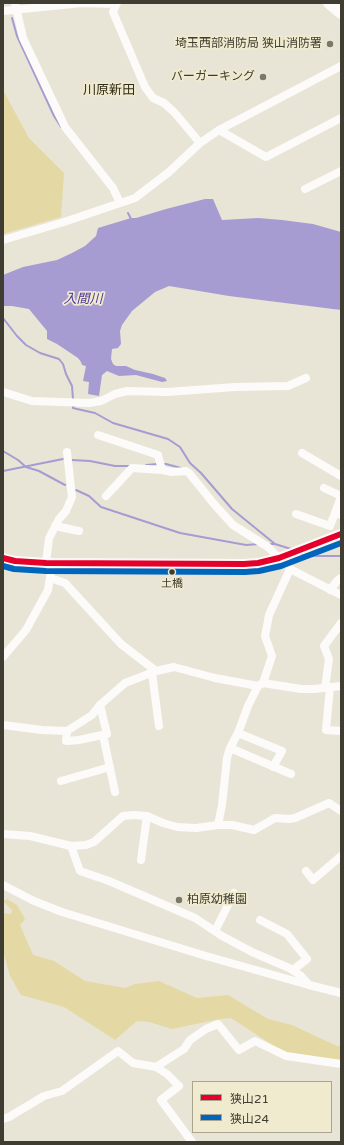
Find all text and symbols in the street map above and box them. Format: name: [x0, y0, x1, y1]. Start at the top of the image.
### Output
place label: 埼玉西部消防局 狭山消防署: [175, 37, 322, 51]
marker: 埼玉西部消防局 狭山消防署: [325, 39, 335, 49]
place label: バーガーキング: [171, 70, 255, 84]
marker: バーガーキング: [258, 72, 268, 82]
district label: 川原新田: [83, 83, 135, 99]
water label: 入間川: [64, 292, 102, 308]
marker: 土橋: [167, 567, 177, 577]
place label: 土橋: [161, 577, 183, 591]
place label: 柏原幼稚園: [187, 893, 247, 907]
marker: 柏原幼稚園: [174, 895, 184, 905]
legend: [192, 1081, 332, 1133]
text: 狭山21: [230, 1092, 269, 1106]
text: 狭山24: [230, 1112, 269, 1126]

